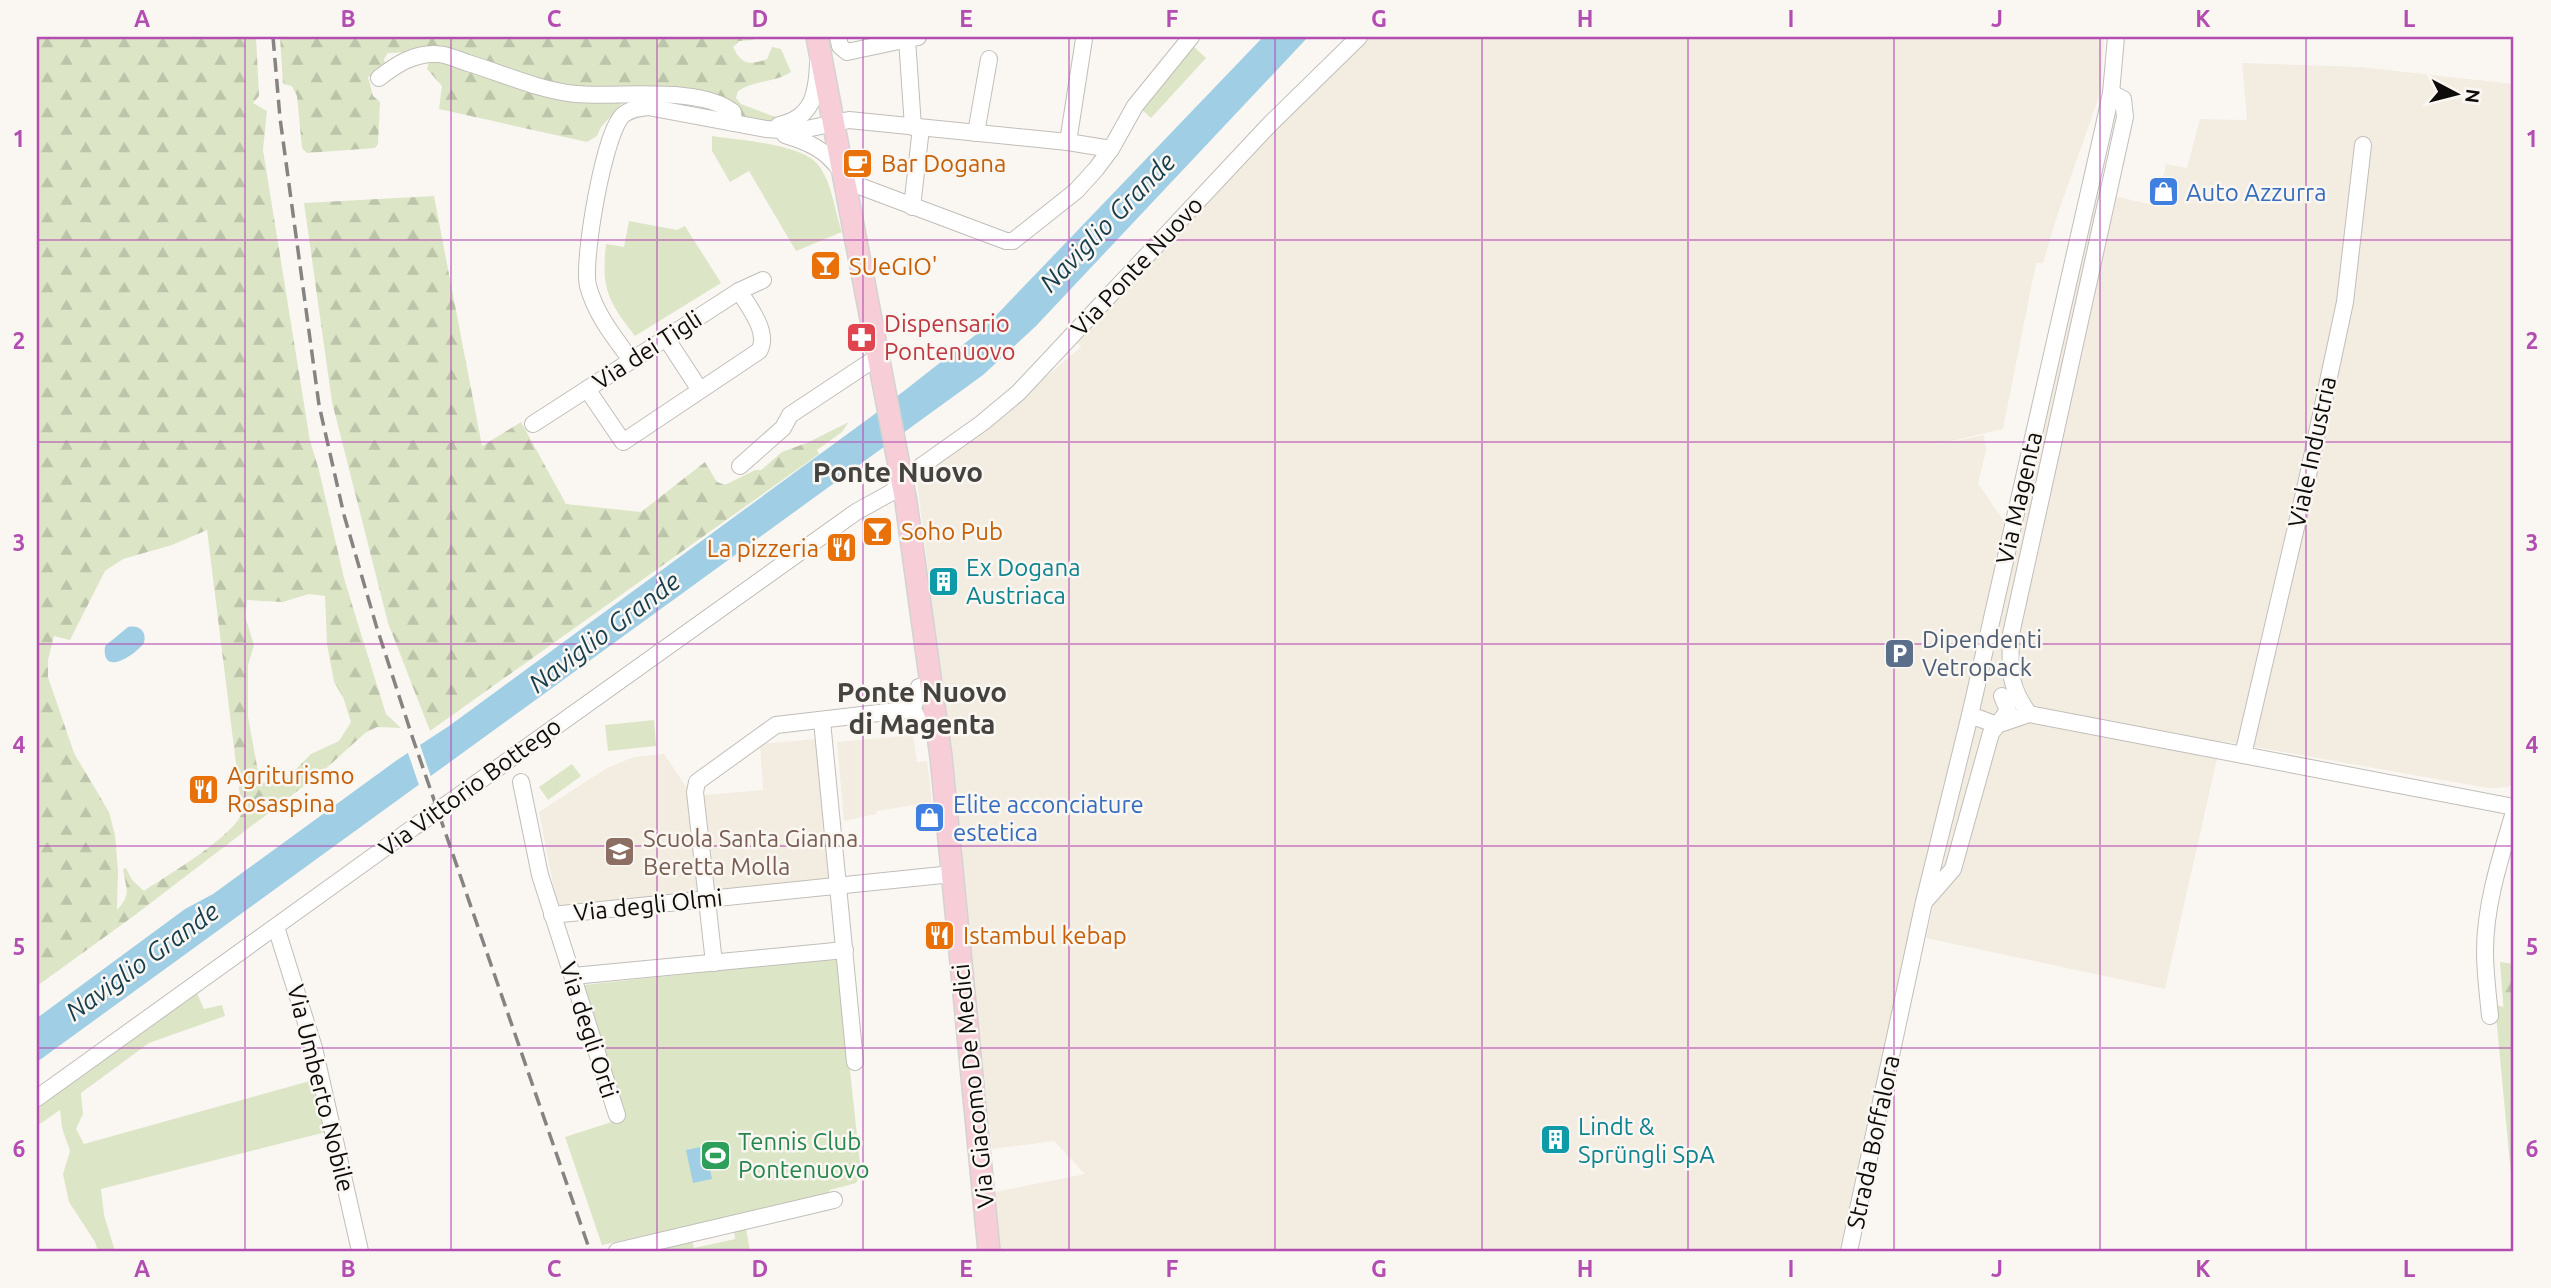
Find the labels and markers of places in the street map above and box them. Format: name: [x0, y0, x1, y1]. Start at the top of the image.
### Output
cafe icon: Bar Dogana: [841, 146, 875, 180]
place label: Bar Dogana: [881, 150, 1006, 177]
shop icon: Auto Azzurra: [2146, 175, 2180, 209]
place label: Auto Azzurra: [2186, 179, 2326, 206]
bar icon: SUeGIO': [809, 249, 843, 283]
place label: SUeGIO': [849, 253, 937, 280]
place label: Dispensario Pontenuovo: [884, 310, 1016, 365]
pharmacy icon: Dispensario Pontenuovo: [844, 320, 878, 354]
bar icon: Soho Pub: [861, 514, 895, 548]
place label: Soho Pub: [901, 518, 1003, 545]
restaurant icon: La pizzeria: [825, 531, 859, 565]
place label: La pizzeria: [707, 535, 819, 562]
place label: Ex Dogana Austriaca: [966, 554, 1080, 609]
building icon: Ex Dogana Austriaca: [926, 564, 960, 598]
place label: Dipendenti Vetropack: [1922, 626, 2042, 681]
parking icon: Dipendenti Vetropack: [1882, 636, 1916, 670]
place label: Agriturismo Rosaspina: [227, 762, 355, 817]
restaurant icon: Agriturismo Rosaspina: [187, 772, 221, 806]
place label: Elite acconciature estetica: [953, 791, 1144, 846]
shop icon: Elite acconciature estetica: [913, 801, 947, 835]
place label: Scuola Santa Gianna Beretta Molla: [643, 825, 858, 880]
school or university icon: Scuola Santa Gianna Beretta Molla: [603, 835, 637, 869]
restaurant icon: Istambul kebap: [923, 918, 957, 952]
place label: Istambul kebap: [963, 922, 1127, 949]
place label: Lindt & Sprüngli SpA: [1578, 1113, 1715, 1168]
building icon: Lindt & Sprüngli SpA: [1538, 1123, 1572, 1157]
place label: Tennis Club Pontenuovo: [738, 1128, 870, 1183]
sports icon: Tennis Club Pontenuovo: [698, 1138, 732, 1172]

